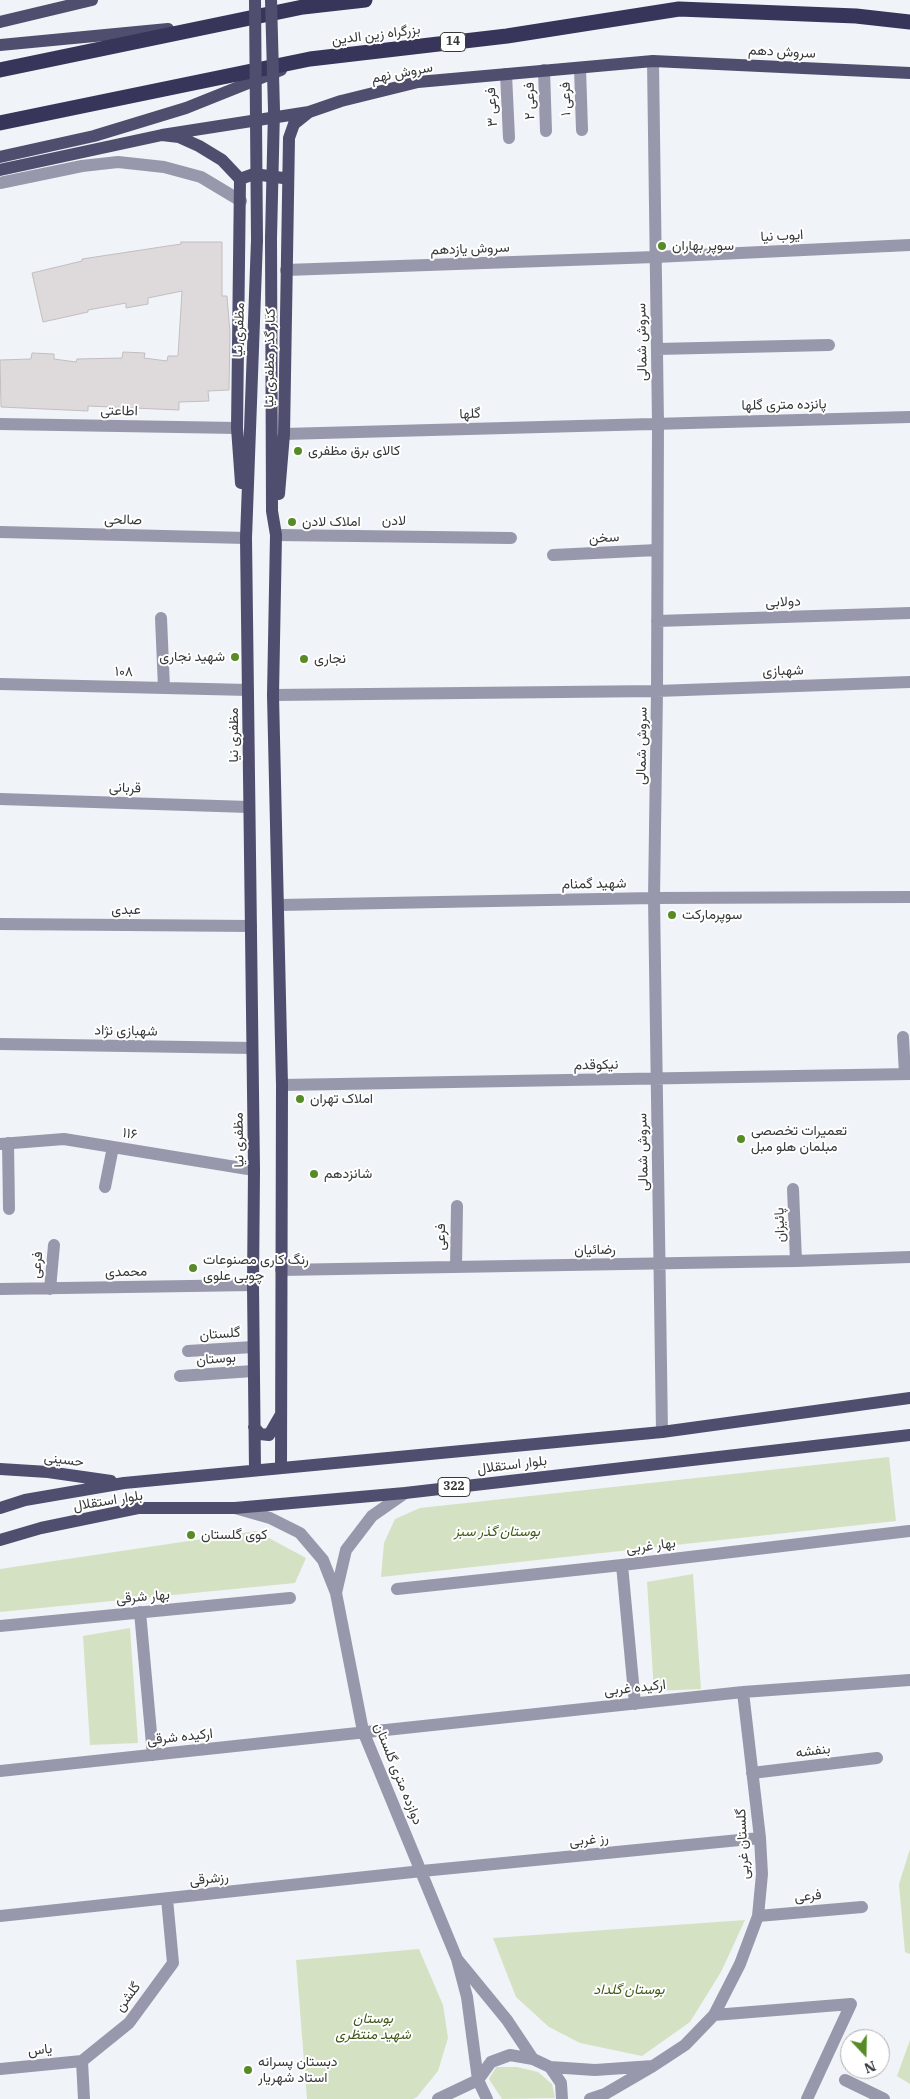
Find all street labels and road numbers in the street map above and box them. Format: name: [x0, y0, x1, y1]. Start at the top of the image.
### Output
street label: بزرگراه زین الدین: [331, 21, 421, 49]
road number: 14: [440, 32, 466, 52]
street label: سروش دهم: [748, 42, 816, 62]
street label: سروش نهم: [370, 59, 434, 87]
street label: فرعی ۲: [521, 82, 539, 120]
street label: فرعی ۱: [557, 82, 575, 116]
street label: فرعی ۳: [483, 87, 501, 127]
street label: ایوب نیا: [760, 226, 804, 246]
street label: سروش یازدهم: [430, 239, 510, 259]
street label: مظفری نیا: [230, 302, 248, 358]
street label: سروش شمالی: [633, 303, 651, 381]
street label: کنار گذر مظفری نیا: [261, 308, 279, 408]
street label: پانزده متری گلها: [741, 396, 827, 414]
street label: اطاعتی: [100, 402, 138, 420]
street label: گلها: [459, 405, 481, 423]
street label: صالحی: [104, 511, 142, 529]
street label: لادن: [382, 512, 406, 530]
street label: سخن: [588, 529, 620, 547]
street label: دولابی: [765, 593, 801, 611]
street label: شهبازی: [762, 662, 804, 680]
street label: ۱۰۸: [115, 663, 133, 681]
street label: مظفری نیا: [226, 707, 242, 763]
street label: سروش شمالی: [633, 707, 651, 785]
street label: قربانی: [109, 779, 141, 797]
street label: شهید گمنام: [561, 875, 627, 893]
street label: عبدی: [111, 902, 141, 918]
street label: شهبازی نژاد: [94, 1022, 158, 1040]
street label: نیکوقدم: [574, 1056, 618, 1074]
street label: مظفری نیا: [230, 1112, 248, 1168]
street label: سروش شمالی: [634, 1113, 652, 1191]
street label: ۱۱۶: [121, 1125, 139, 1143]
street label: پائیزان: [771, 1207, 789, 1243]
street label: فرعی: [433, 1223, 449, 1251]
street label: رضائیان: [574, 1241, 616, 1259]
street label: فرعی: [27, 1251, 47, 1279]
street label: محمدی: [105, 1263, 147, 1281]
street label: گلستان: [199, 1324, 241, 1344]
street label: بوستان: [196, 1349, 236, 1369]
street label: حسینی: [43, 1449, 85, 1471]
street label: بلوار استقلال: [476, 1452, 548, 1478]
road number: 322: [438, 1478, 470, 1496]
street label: بلوار استقلال: [72, 1487, 144, 1515]
street label: بهار غربی: [625, 1535, 677, 1557]
street label: بهار شرقی: [115, 1586, 171, 1608]
street label: ارکیده غربی: [603, 1676, 667, 1700]
street label: دوازده متری گلستان: [370, 1721, 426, 1827]
street label: ارکیده شرقی: [146, 1725, 214, 1749]
street label: بنفشه: [795, 1741, 831, 1761]
street label: گلستان غربی: [733, 1808, 753, 1880]
street label: رز غربی: [568, 1830, 610, 1850]
street label: رزشرقی: [189, 1869, 229, 1889]
street label: فرعی: [794, 1886, 822, 1906]
street label: گلشن: [111, 1979, 145, 2015]
street label: یاس: [27, 2040, 53, 2060]

